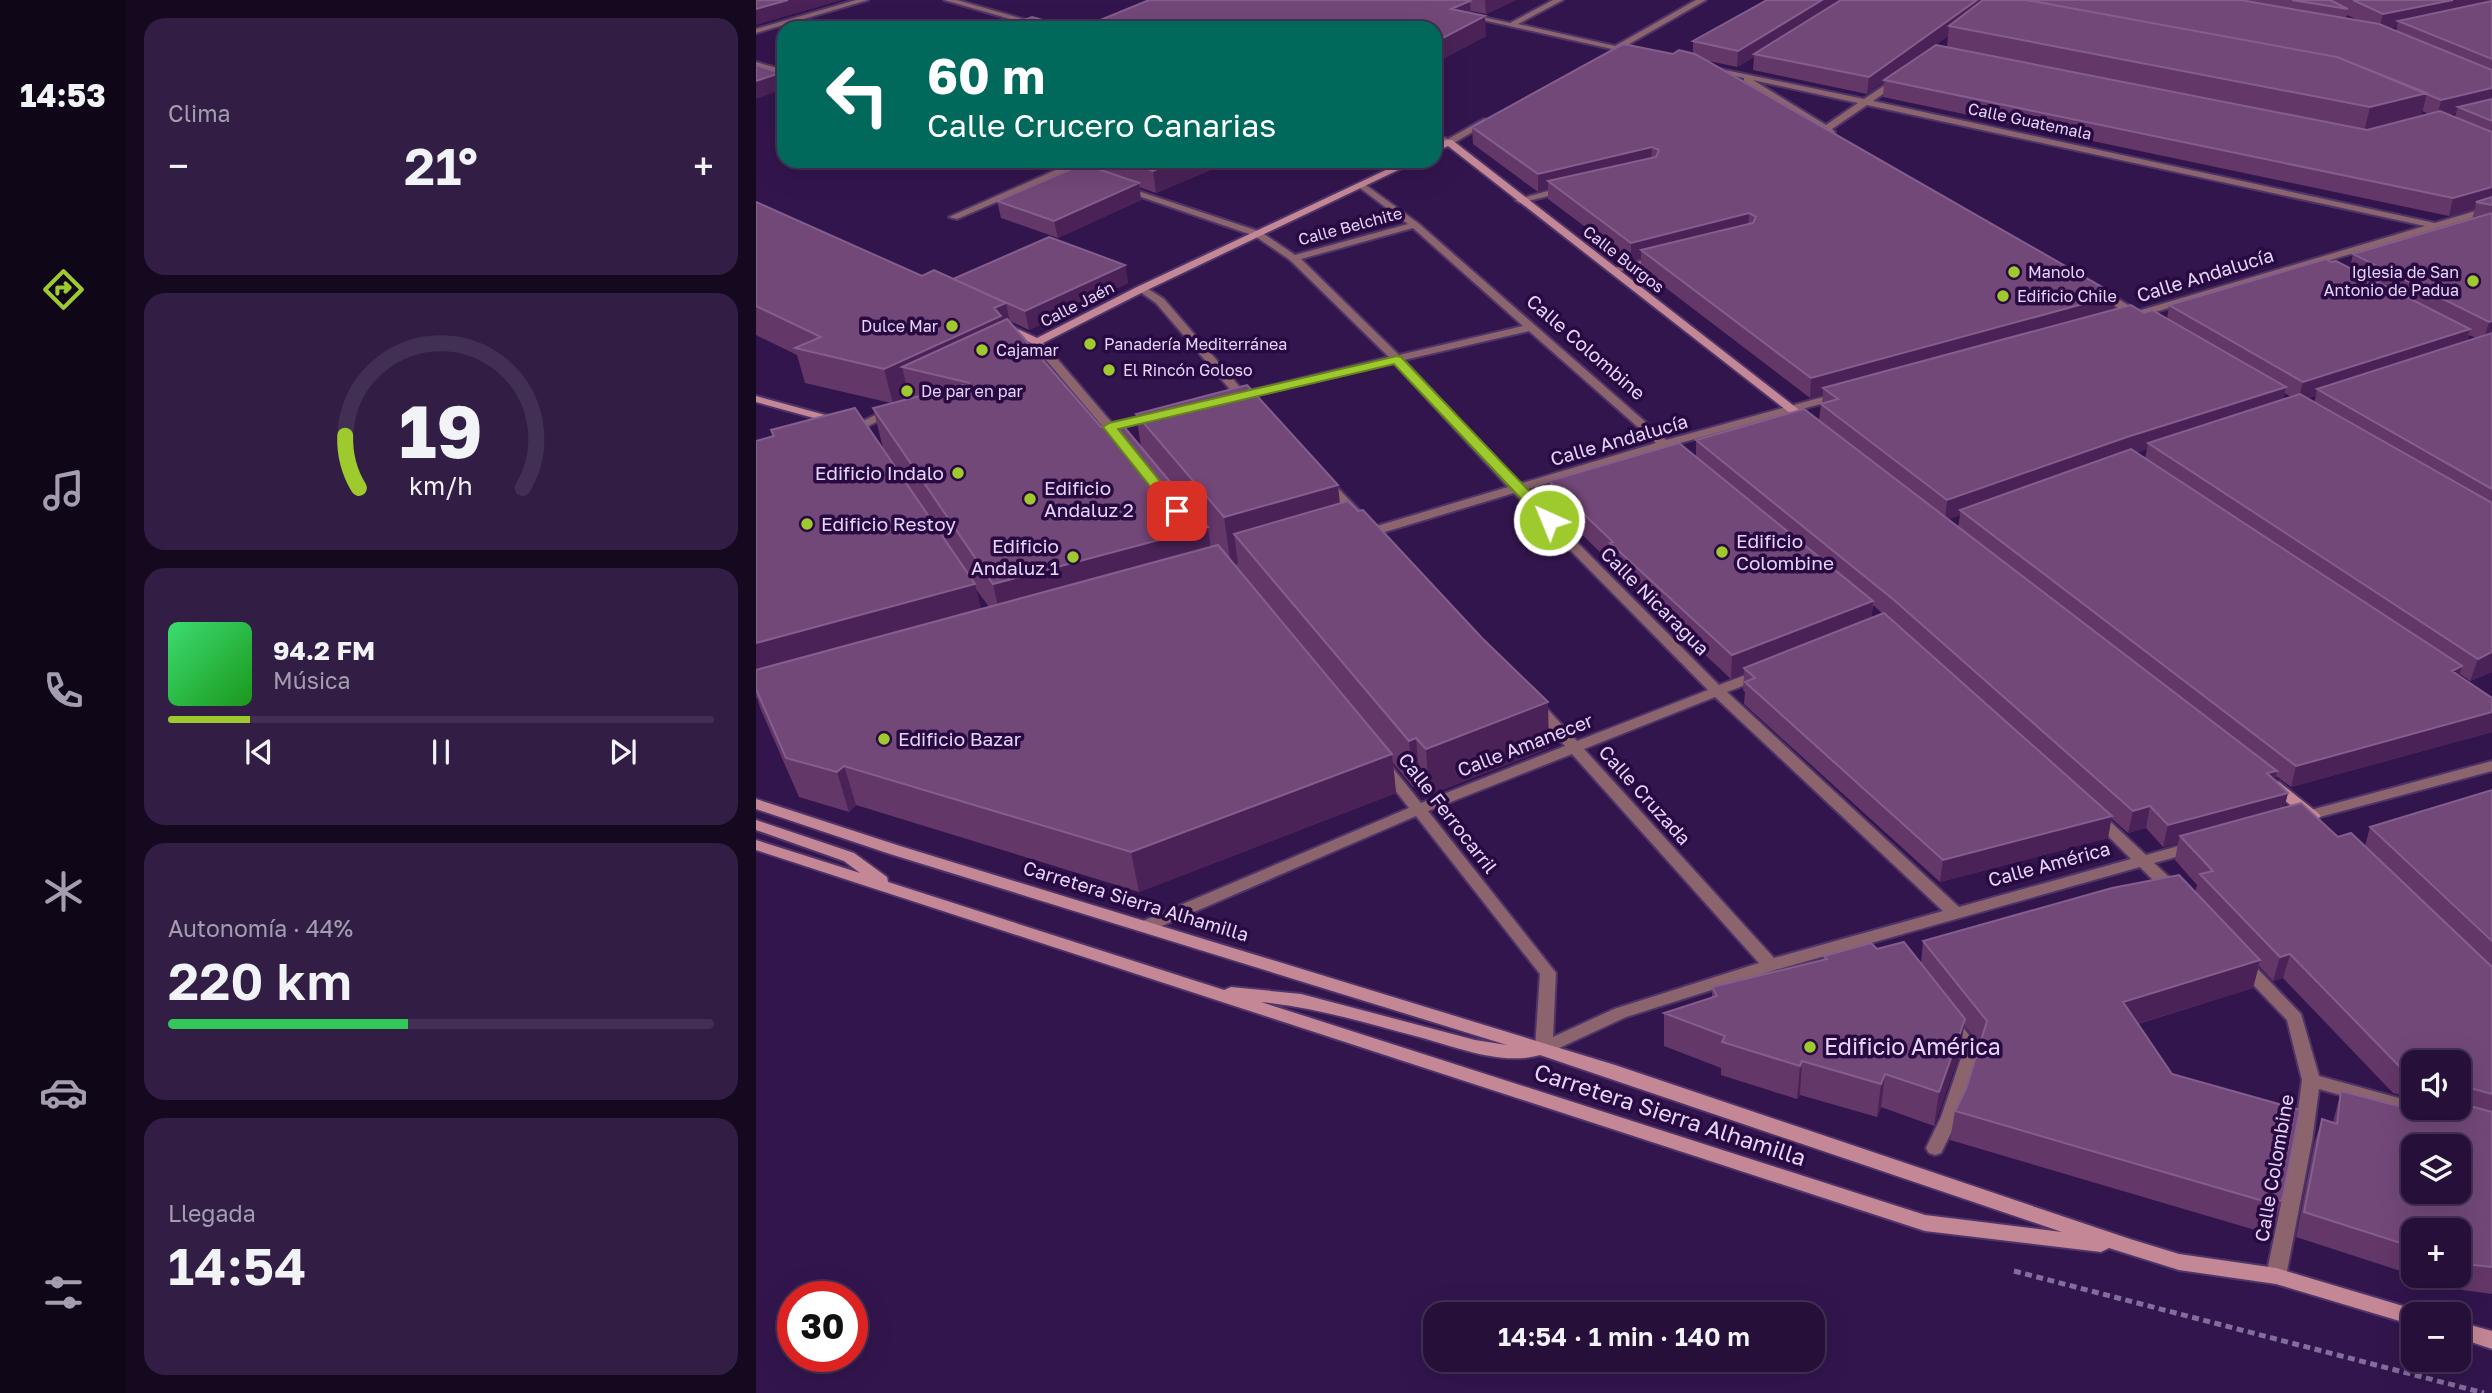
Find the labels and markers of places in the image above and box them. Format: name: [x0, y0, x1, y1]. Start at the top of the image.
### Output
place label: Manolo: [2028, 262, 2085, 282]
place label: Iglesia de San Antonio de Padua: [2324, 262, 2459, 300]
marker: Manolo: [2006, 264, 2022, 280]
marker: Iglesia de San Antonio de Padua: [2465, 273, 2481, 289]
place label: Edificio Chile: [2017, 286, 2117, 306]
marker: Edificio Chile: [1995, 288, 2011, 304]
place label: Dulce Mar: [861, 316, 938, 336]
marker: Dulce Mar: [944, 318, 960, 334]
place label: Panadería Mediterránea: [1104, 334, 1287, 354]
marker: Panadería Mediterránea: [1082, 336, 1098, 352]
place label: Cajamar: [996, 340, 1059, 360]
marker: Cajamar: [974, 342, 990, 358]
place label: El Rincón Goloso: [1123, 360, 1253, 380]
marker: El Rincón Goloso: [1101, 362, 1117, 378]
place label: De par en par: [921, 381, 1023, 401]
marker: De par en par: [899, 383, 915, 399]
place label: Edificio Indalo: [815, 461, 944, 484]
marker: Edificio Indalo: [950, 465, 966, 481]
place label: Edificio Andaluz 2: [1044, 476, 1134, 521]
pin: [1147, 481, 1207, 541]
marker: Edificio Andaluz 2: [1022, 491, 1038, 507]
place label: Edificio Restoy: [821, 512, 956, 535]
marker: Edificio Restoy: [799, 516, 815, 532]
place label: Edificio Colombine: [1736, 529, 1834, 574]
place label: Edificio Andaluz 1: [971, 534, 1059, 579]
marker: Edificio Colombine: [1714, 544, 1730, 560]
marker: Edificio Andaluz 1: [1065, 549, 1081, 565]
place label: Edificio Bazar: [898, 727, 1022, 750]
marker: Edificio Bazar: [876, 731, 892, 747]
place label: Edificio América: [1824, 1032, 2001, 1060]
marker: Edificio América: [1802, 1039, 1818, 1055]

